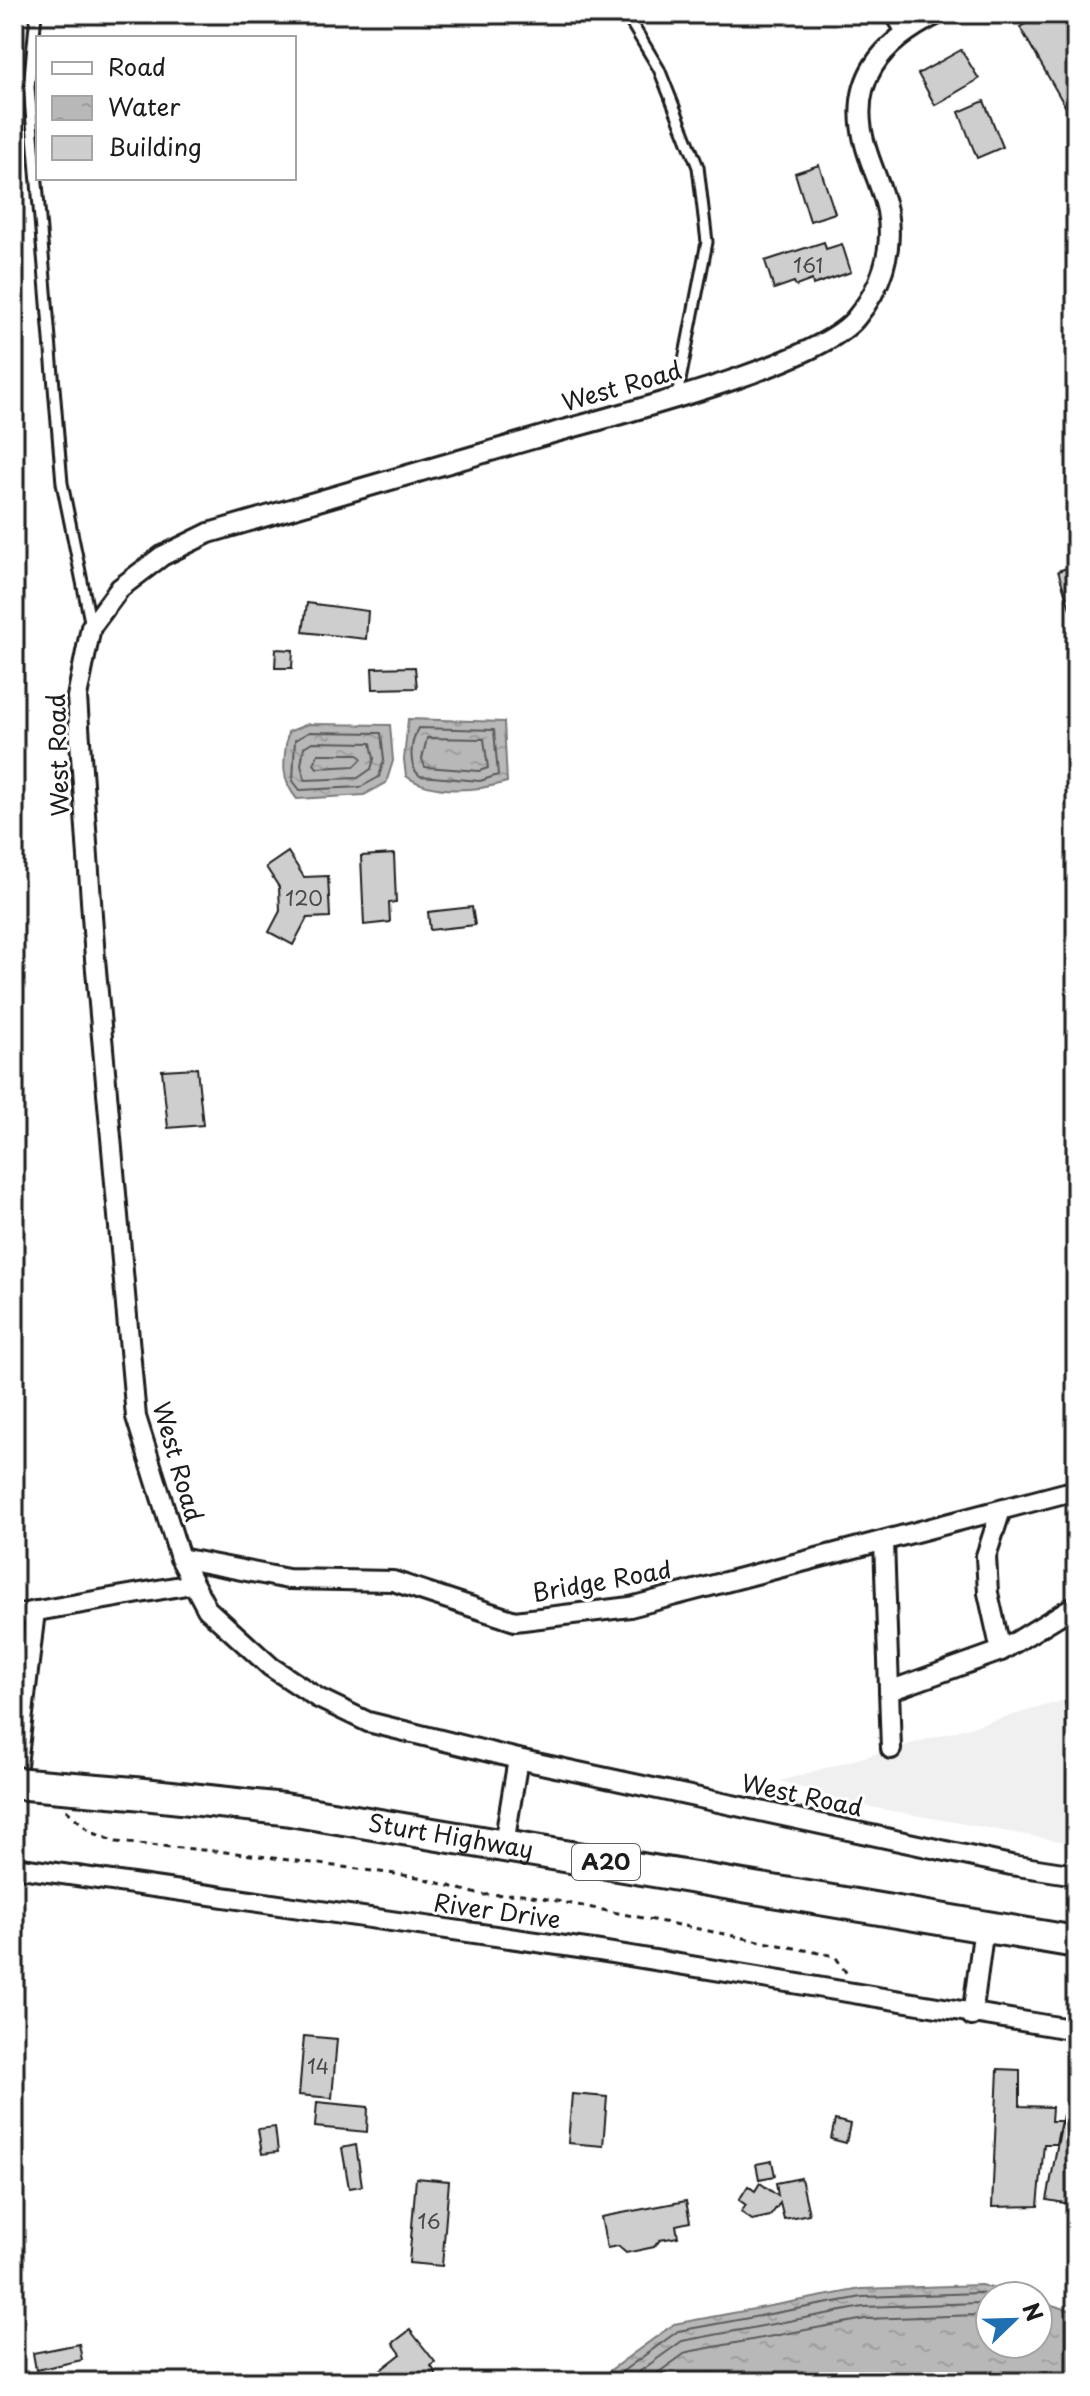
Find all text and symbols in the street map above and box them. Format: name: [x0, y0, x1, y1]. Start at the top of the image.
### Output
legend: [36, 36, 296, 180]
text: Road: [108, 48, 166, 84]
text: Water: [108, 88, 181, 124]
text: Building: [108, 128, 202, 164]
house number: 161: [793, 250, 823, 280]
street label: West Road: [557, 351, 686, 419]
street label: West Road: [37, 693, 77, 817]
house number: 120: [285, 883, 323, 913]
street label: West Road: [145, 1397, 213, 1526]
street label: Bridge Road: [529, 1550, 674, 1610]
street label: West Road: [738, 1764, 866, 1824]
street label: Sturt Highway: [366, 1803, 536, 1867]
road number: A20: [572, 1844, 640, 1880]
street label: River Drive: [431, 1883, 563, 1937]
house number: 14: [307, 2051, 329, 2081]
house number: 16: [418, 2206, 441, 2236]
north arrow: [974, 2280, 1054, 2360]
text: N: [1015, 2297, 1052, 2326]

